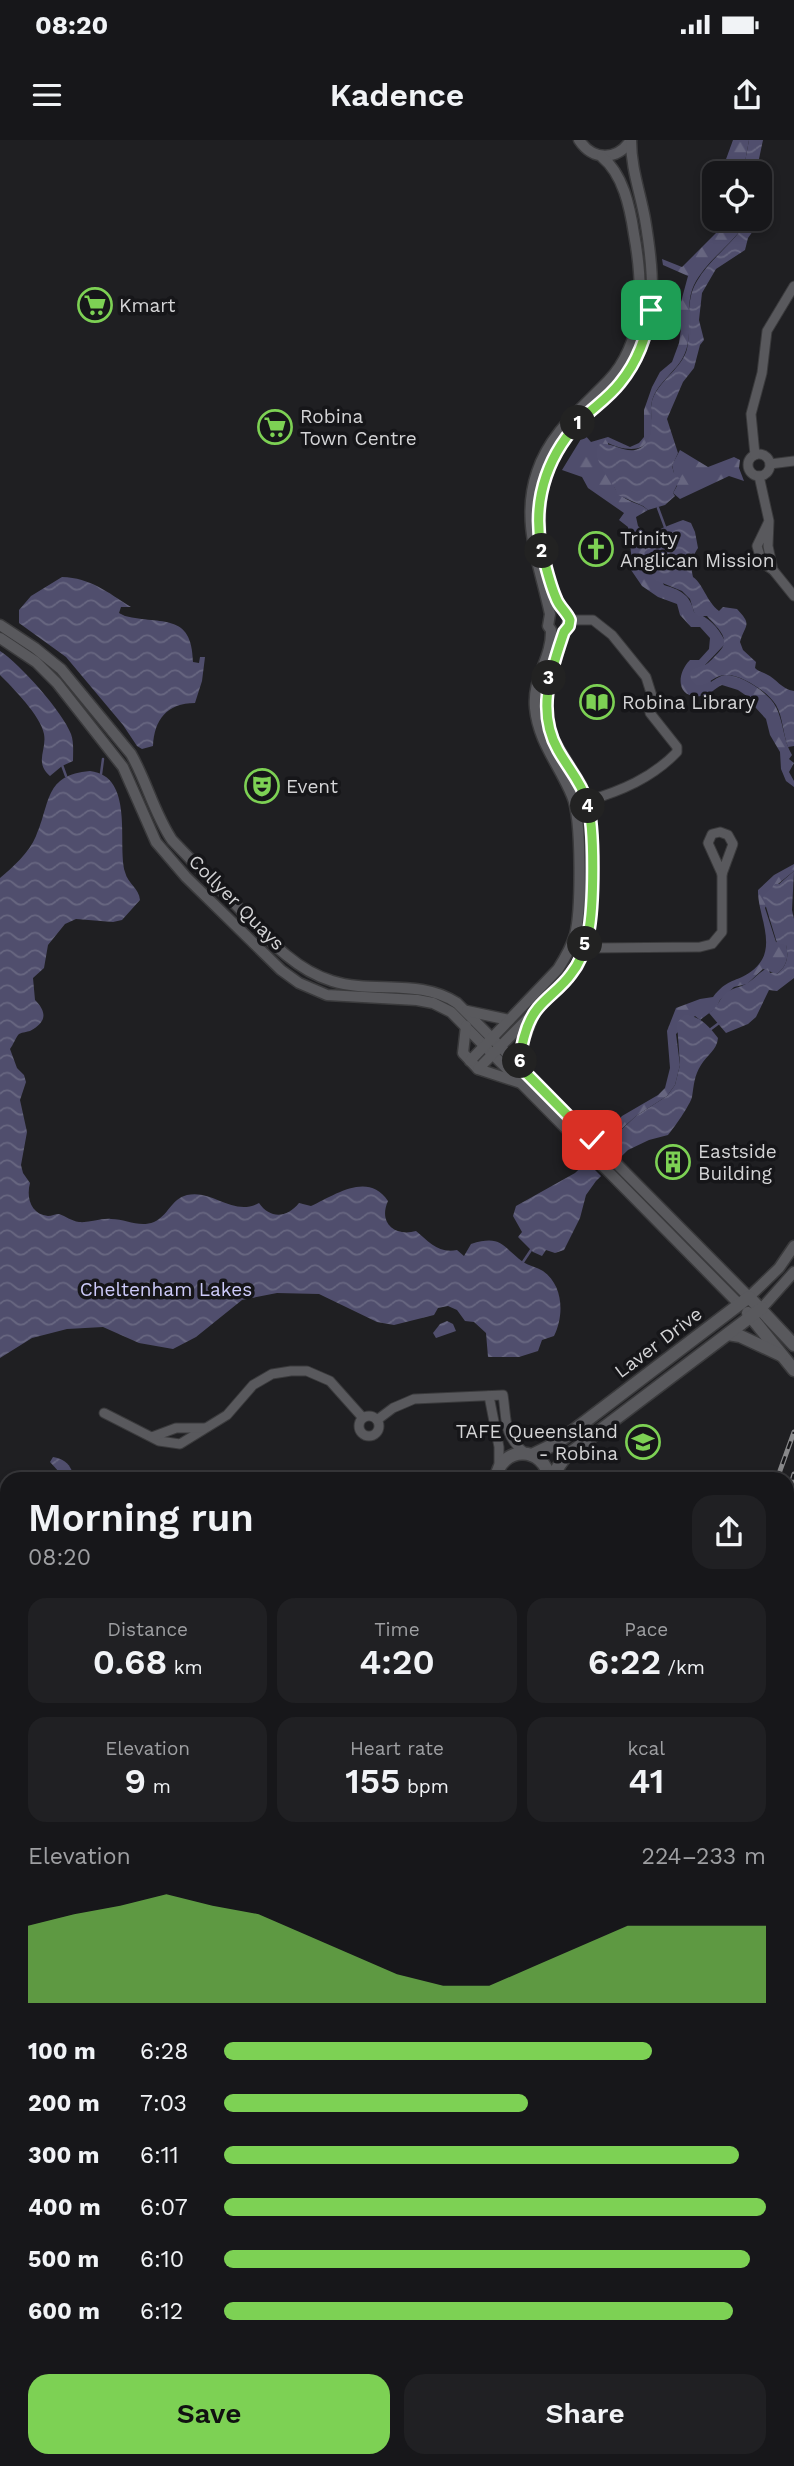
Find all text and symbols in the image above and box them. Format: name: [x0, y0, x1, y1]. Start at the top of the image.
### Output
text: 08:20: [35, 10, 108, 40]
icon: menu: [28, 76, 66, 114]
text: Kadence: [330, 76, 464, 114]
icon: share: [728, 76, 766, 114]
map controls: [702, 161, 772, 231]
button: locate: [702, 161, 772, 231]
pin: [621, 280, 681, 340]
supermarket icon: Kmart: [76, 286, 114, 324]
icon: arrive: [632, 291, 670, 329]
place label: Kmart: [119, 294, 176, 317]
place label: Robina Town Centre: [300, 405, 417, 450]
pin: 1: [560, 406, 596, 440]
supermarket icon: Robina Town Centre: [256, 408, 294, 446]
text: 1: [573, 411, 582, 434]
place label: Trinity Anglican Mission: [620, 527, 774, 572]
church icon: Trinity Anglican Mission: [577, 530, 615, 568]
pin: 2: [524, 534, 560, 568]
text: 2: [536, 539, 547, 562]
pin: 3: [532, 660, 566, 696]
text: 3: [543, 666, 554, 689]
library icon: Robina Library: [578, 683, 616, 721]
place label: Robina Library: [622, 691, 756, 714]
theatre icon: Event: [243, 767, 281, 805]
place label: Event: [286, 775, 338, 798]
pin: 4: [570, 788, 606, 824]
text: 4: [581, 794, 594, 817]
street label: Collyer Quays: [184, 850, 289, 955]
pin: 5: [568, 926, 602, 962]
text: 5: [579, 932, 590, 955]
pin: 6: [503, 1044, 538, 1079]
text: 6: [514, 1049, 525, 1072]
pin: [562, 1110, 622, 1170]
icon: check: [573, 1121, 611, 1159]
place label: Eastside Building: [698, 1140, 777, 1185]
building icon: Eastside Building: [654, 1143, 692, 1181]
park label: Cheltenham Lakes: [80, 1278, 252, 1301]
street label: Laver Drive: [610, 1302, 707, 1383]
place label: TAFE Queensland - Robina: [456, 1420, 618, 1465]
school or university icon: TAFE Queensland - Robina: [624, 1423, 662, 1461]
button: share: [692, 1495, 766, 1569]
text: Morning run: [28, 1496, 254, 1540]
text: 08:20: [28, 1544, 91, 1571]
text: Distance: [107, 1618, 188, 1641]
text: Time: [374, 1618, 420, 1641]
text: Pace: [624, 1618, 668, 1641]
text: 0.68: [93, 1641, 167, 1683]
text: 4:20: [359, 1641, 435, 1683]
text: 6:22: [588, 1641, 661, 1683]
text: km: [167, 1656, 203, 1679]
text: /km: [661, 1656, 705, 1679]
text: Elevation: [105, 1737, 190, 1760]
text: Heart rate: [350, 1737, 444, 1760]
text: kcal: [628, 1737, 665, 1760]
text: 9: [125, 1760, 146, 1802]
text: 155: [345, 1760, 400, 1802]
text: 41: [628, 1760, 664, 1802]
text: m: [146, 1775, 171, 1798]
text: bpm: [400, 1775, 449, 1798]
text: Elevation: [28, 1843, 131, 1870]
text: 224–233 m: [641, 1843, 766, 1870]
text: 100 m: [28, 2038, 96, 2065]
text: 6:28: [140, 2038, 188, 2065]
text: 200 m: [28, 2090, 100, 2117]
text: 7:03: [140, 2090, 187, 2117]
text: 300 m: [28, 2142, 99, 2169]
text: 6:11: [140, 2142, 179, 2169]
text: 400 m: [28, 2194, 101, 2221]
text: 6:07: [140, 2194, 188, 2221]
text: 500 m: [28, 2246, 99, 2273]
text: 6:10: [140, 2246, 184, 2273]
text: 600 m: [28, 2298, 100, 2325]
text: 6:12: [140, 2298, 183, 2325]
button: Save: [28, 2374, 390, 2454]
button: Share: [404, 2374, 766, 2454]

